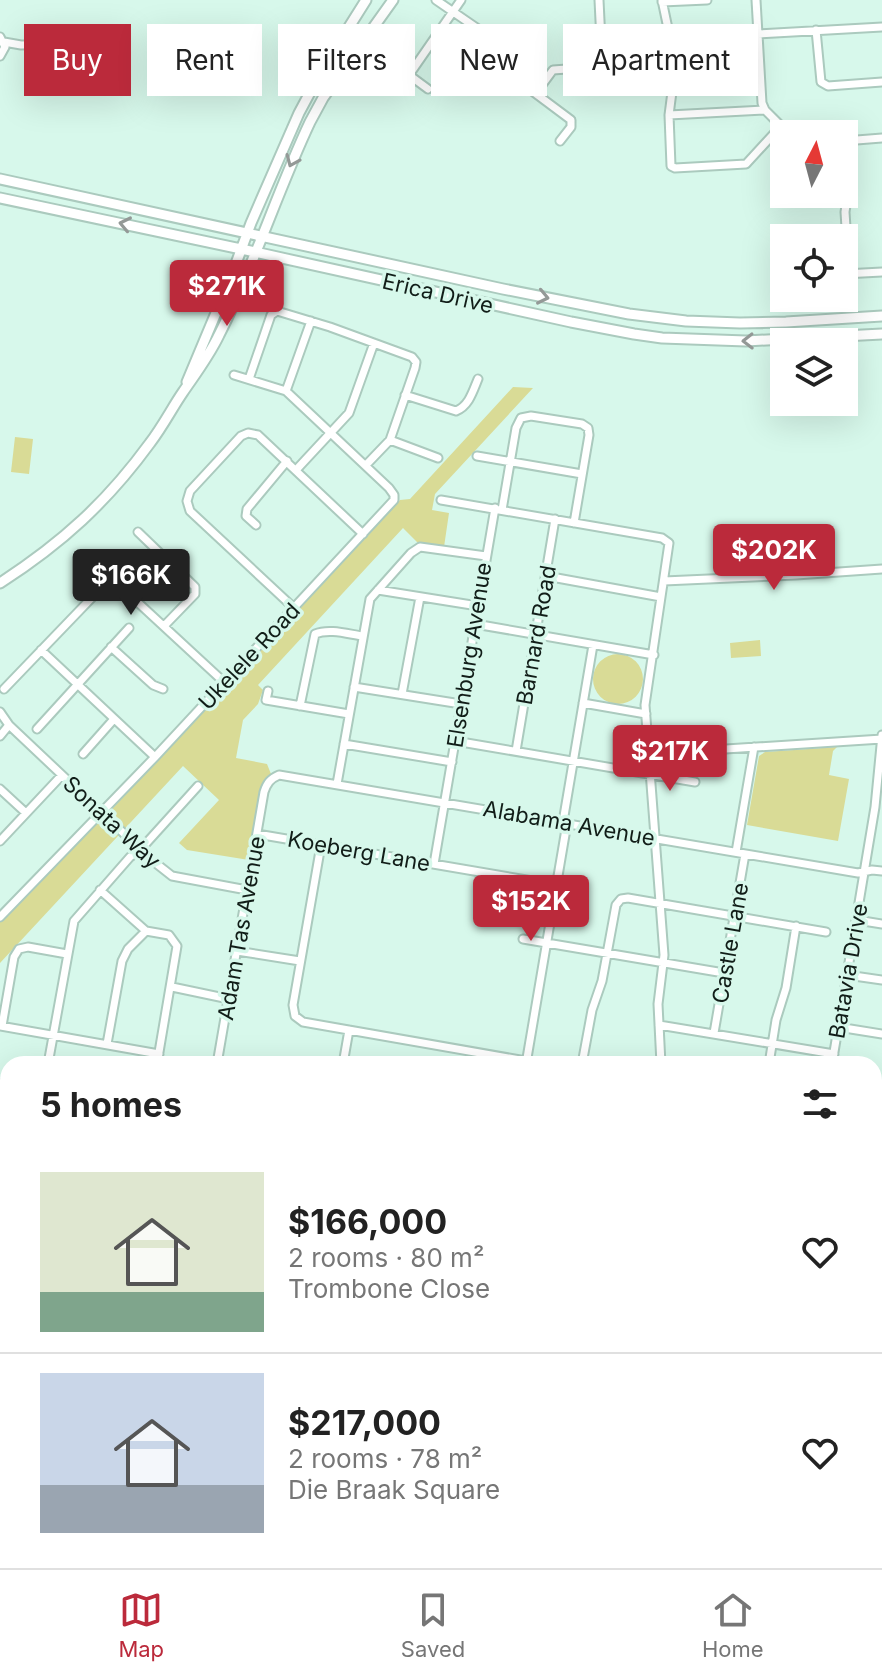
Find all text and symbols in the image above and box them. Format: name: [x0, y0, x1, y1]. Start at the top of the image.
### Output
chip: Buy: [24, 24, 131, 96]
chip: Rent: [147, 24, 262, 96]
chip: Filters: [278, 24, 415, 96]
chip: New: [431, 24, 547, 96]
chip: Apartment: [563, 24, 758, 96]
north arrow: [770, 120, 858, 208]
map controls: [770, 120, 858, 416]
one-way arrow: [286, 153, 302, 167]
one-way arrow: [118, 216, 132, 233]
button: locate: [770, 224, 858, 312]
pin: $271K: [171, 260, 283, 328]
street label: Erica Drive: [380, 268, 496, 318]
text: $271K: [188, 270, 266, 301]
one-way arrow: [535, 288, 549, 305]
button: layers: [770, 328, 858, 416]
one-way arrow: [741, 332, 754, 350]
pin: $202K: [718, 524, 830, 592]
text: $202K: [731, 534, 817, 565]
pin: $166K: [75, 549, 187, 617]
text: $166K: [91, 559, 171, 590]
street label: Elsenburg Avenue: [442, 560, 496, 750]
street label: Barnard Road: [511, 563, 561, 707]
street label: Ukelele Road: [193, 597, 305, 715]
pin: $217K: [614, 725, 726, 793]
text: $217K: [631, 735, 709, 766]
street label: Sonata Way: [58, 770, 166, 874]
street label: Alabama Avenue: [481, 795, 657, 851]
street label: Koeberg Lane: [286, 826, 432, 876]
street label: Adam Tas Avenue: [212, 834, 270, 1022]
pin: $152K: [475, 875, 587, 943]
street label: Castle Lane: [707, 881, 753, 1005]
text: $152K: [491, 885, 571, 916]
street label: Batavia Drive: [823, 901, 873, 1041]
icon: filters: [798, 1082, 842, 1126]
text: 5 homes: [40, 1084, 182, 1125]
text: $166,000: [288, 1201, 447, 1242]
icon: home: [104, 1204, 200, 1300]
icon: heart: [798, 1230, 842, 1274]
text: 2 rooms · 80 m²: [288, 1242, 484, 1273]
text: Trombone Close: [288, 1273, 490, 1304]
text: $217,000: [288, 1402, 441, 1443]
icon: home: [104, 1405, 200, 1501]
icon: heart: [798, 1431, 842, 1475]
text: 2 rooms · 78 m²: [288, 1443, 482, 1474]
text: Die Braak Square: [288, 1474, 500, 1505]
tab: Map: [118, 1588, 164, 1662]
tab: Saved: [401, 1588, 465, 1662]
tab: Home: [702, 1588, 764, 1662]

